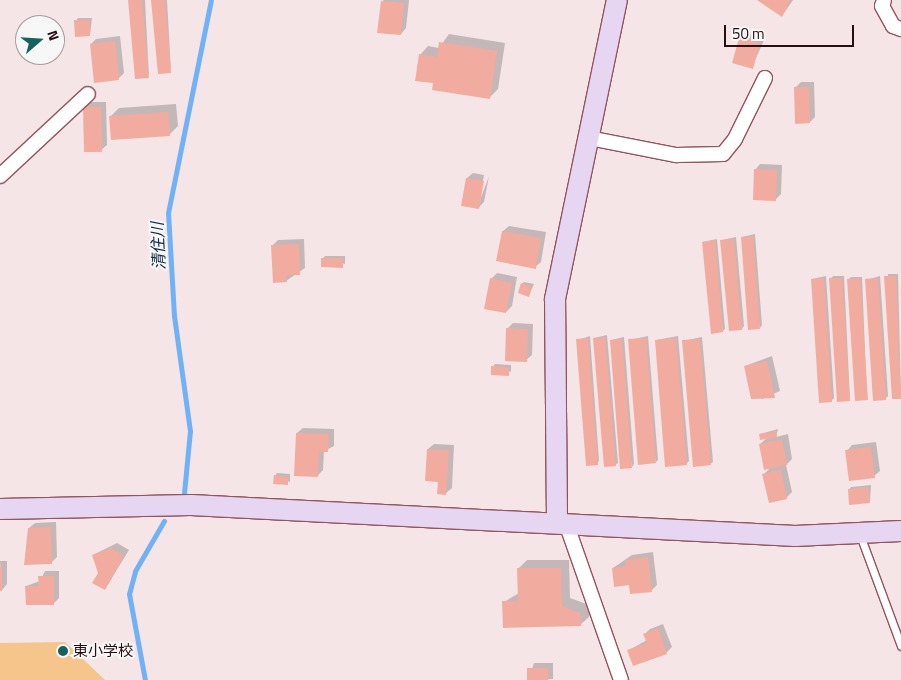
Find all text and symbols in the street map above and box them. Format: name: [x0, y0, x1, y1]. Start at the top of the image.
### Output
north arrow: [15, 15, 65, 65]
scale bar: [726, 15, 856, 47]
text: 50 m: [732, 22, 765, 45]
text: N: [42, 27, 65, 43]
water label: 清住川: [147, 222, 169, 270]
place label: 東小学校: [73, 642, 133, 660]
marker: 東小学校: [57, 645, 69, 657]

